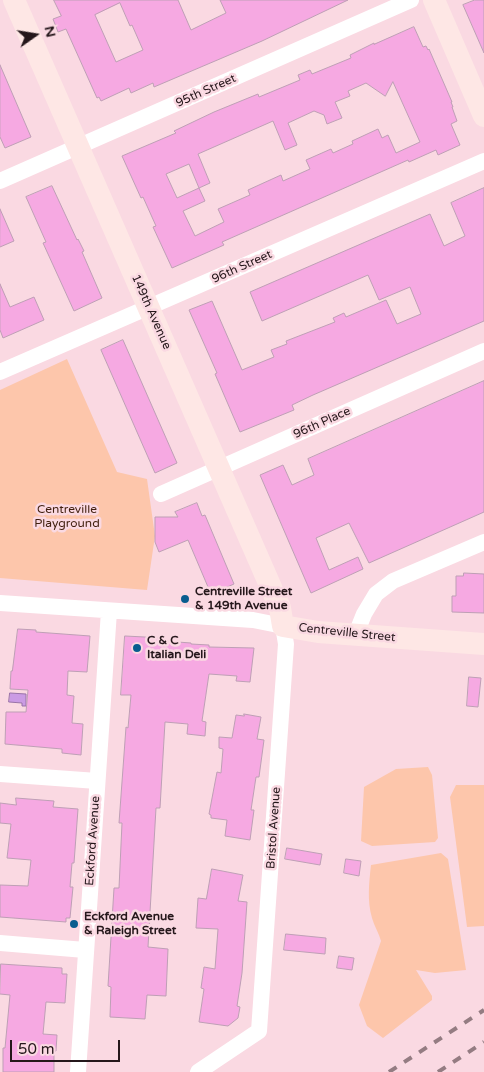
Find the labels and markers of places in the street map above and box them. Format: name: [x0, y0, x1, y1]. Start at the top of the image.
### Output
place label: Centreville Street & 149th Avenue: [195, 585, 292, 613]
marker: Centreville Street & 149th Avenue: [179, 593, 191, 605]
place label: C & C Italian Deli: [147, 634, 206, 662]
marker: C & C Italian Deli: [131, 642, 143, 654]
place label: Eckford Avenue & Raleigh Street: [84, 910, 176, 938]
marker: Eckford Avenue & Raleigh Street: [68, 918, 80, 930]

